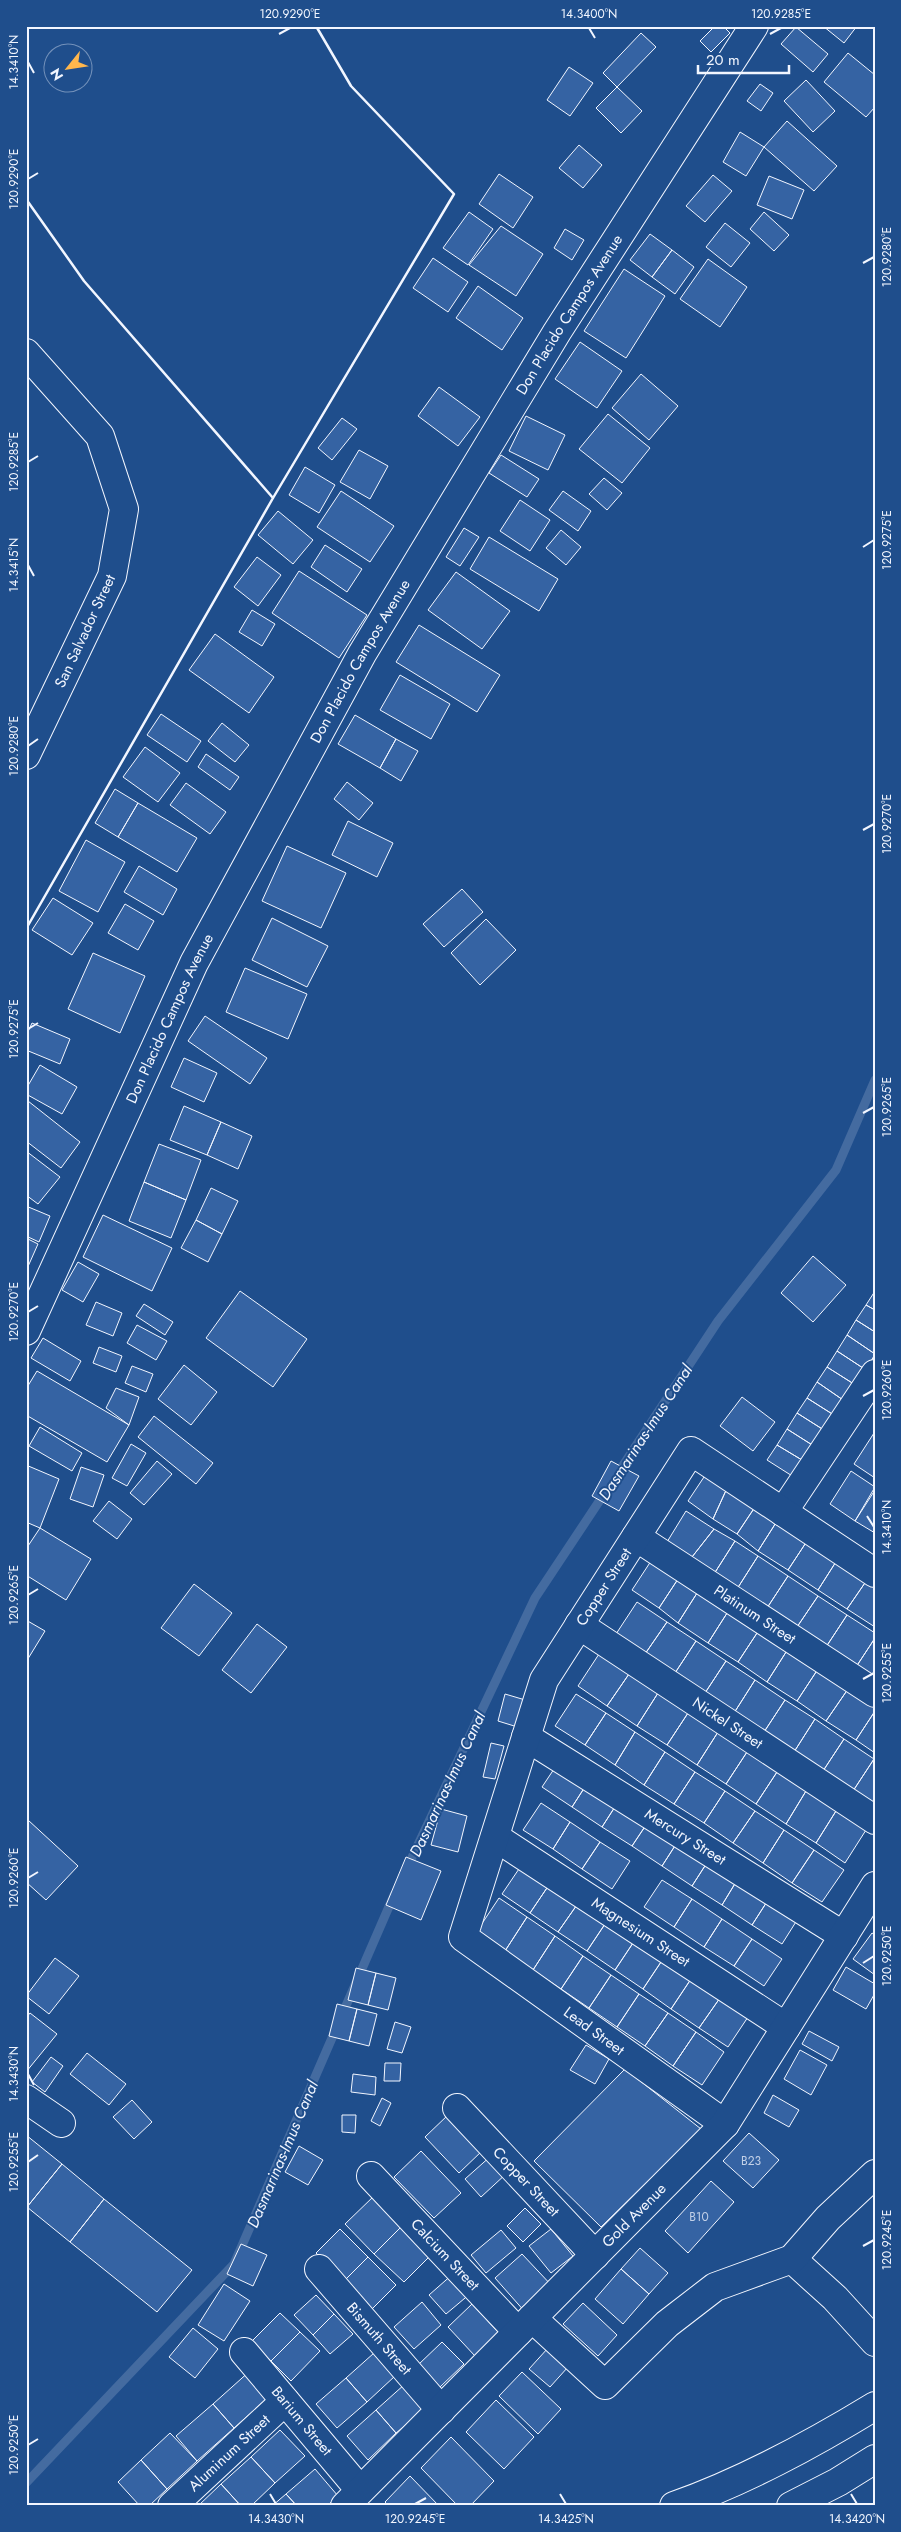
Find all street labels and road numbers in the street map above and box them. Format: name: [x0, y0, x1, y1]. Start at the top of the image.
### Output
street label: Don Placido Campos Avenue: [511, 230, 628, 399]
street label: San Salvador Street: [49, 570, 121, 691]
street label: Don Placido Campos Avenue: [305, 575, 416, 747]
street label: Don Placido Campos Avenue: [120, 929, 219, 1107]
street label: Copper Street: [571, 1543, 637, 1630]
street label: Platinum Street: [709, 1580, 801, 1650]
street label: Nickel Street: [688, 1692, 768, 1755]
street label: Mercury Street: [640, 1803, 731, 1871]
street label: Magnesium Street: [587, 1892, 695, 1973]
street label: Lead Street: [559, 2001, 629, 2061]
street label: Copper Street: [488, 2142, 565, 2222]
street label: Gold Avenue: [597, 2178, 671, 2253]
street label: Calcium Street: [406, 2214, 485, 2296]
street label: Bismuth Street: [342, 2297, 417, 2380]
street label: Barium Street: [266, 2381, 338, 2461]
street label: Aluminum Street: [183, 2409, 275, 2497]

